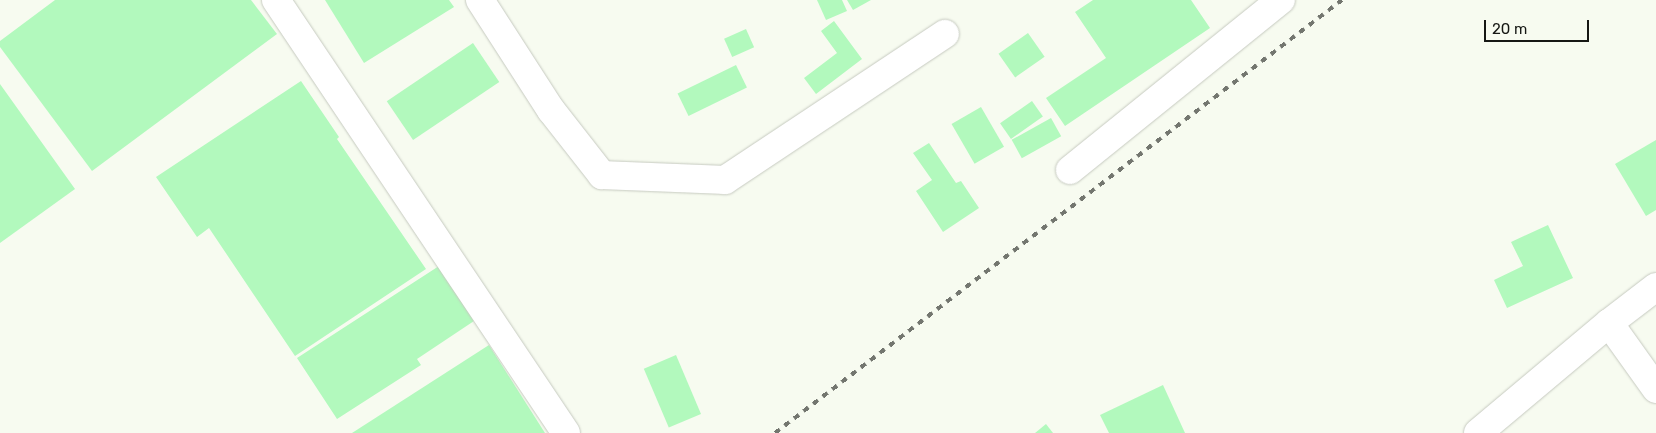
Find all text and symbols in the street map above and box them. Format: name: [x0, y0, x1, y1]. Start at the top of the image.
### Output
scale bar: [1486, 10, 1591, 42]
text: 20 m: [1492, 20, 1527, 38]

